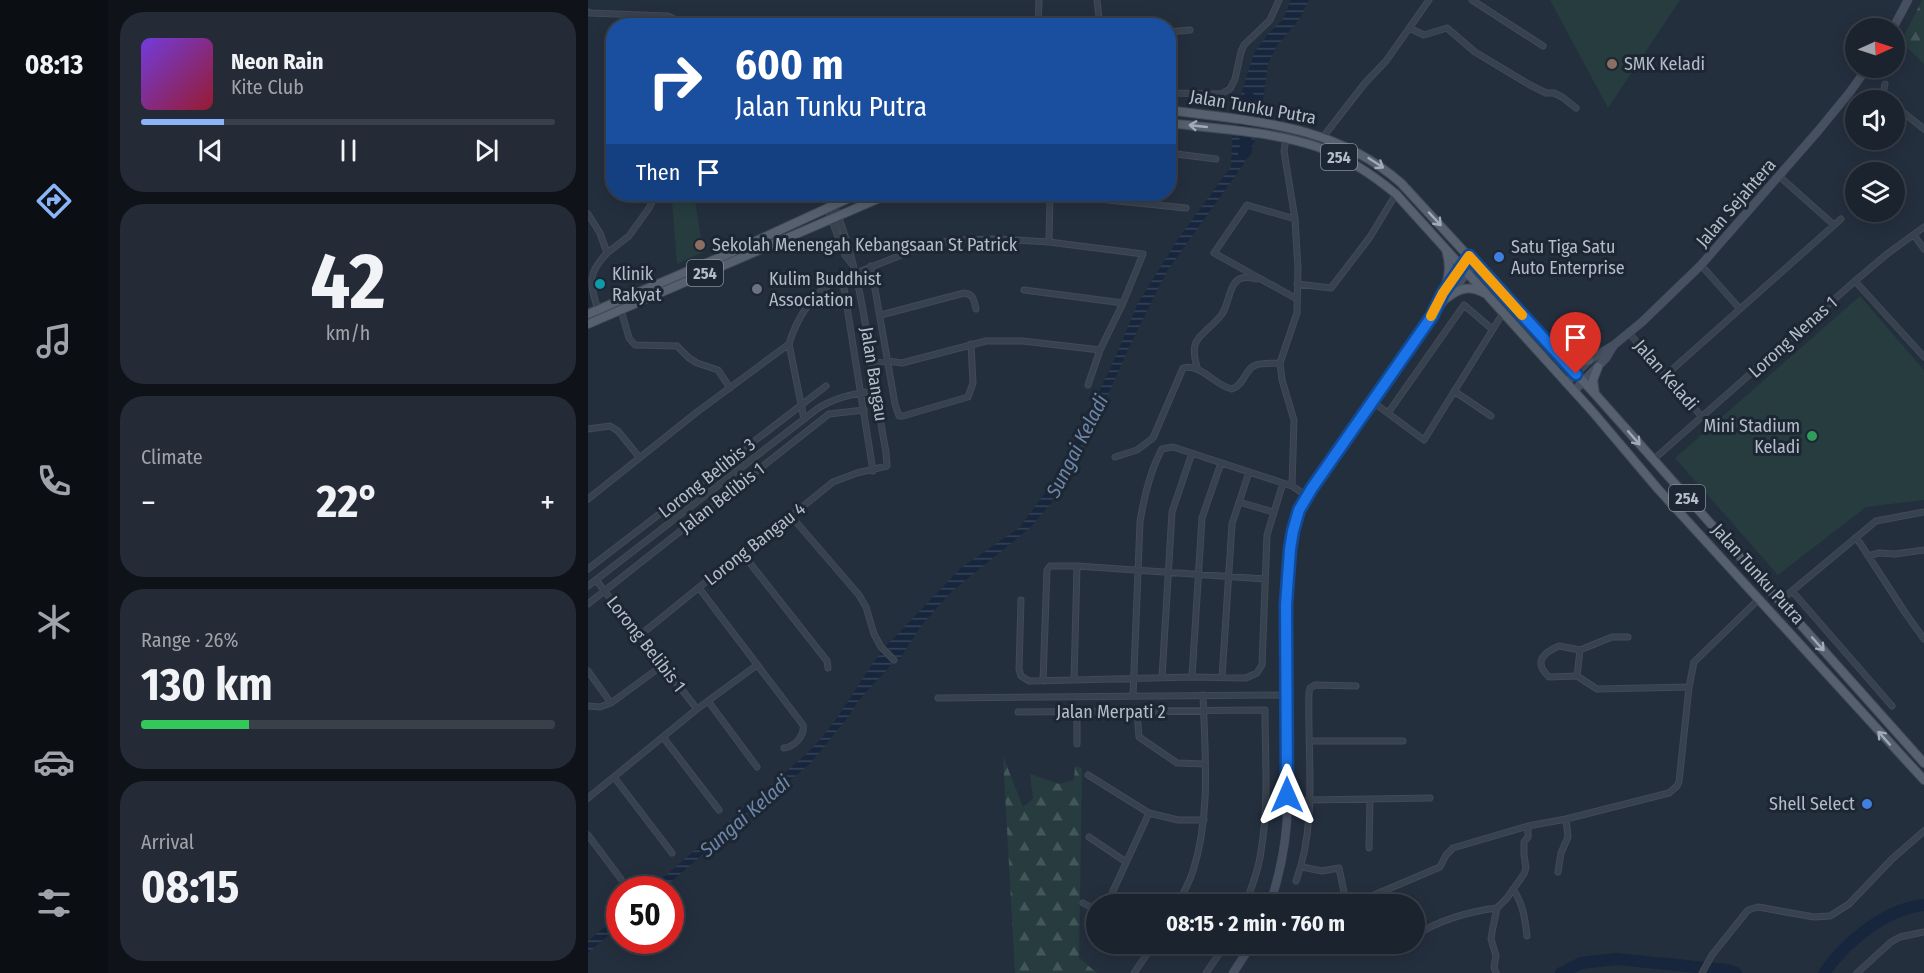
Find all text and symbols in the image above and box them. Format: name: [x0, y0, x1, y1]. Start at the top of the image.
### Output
north arrow: [1845, 18, 1905, 78]
map controls: [1845, 18, 1905, 222]
text: 600 m: [735, 40, 844, 90]
icon: right: [636, 42, 714, 120]
text: Neon Rain: [231, 48, 324, 75]
text: 08:13: [25, 49, 83, 81]
place label: SMK Keladi: [1624, 53, 1705, 75]
marker: SMK Keladi: [1605, 57, 1619, 71]
text: Kite Club: [231, 75, 304, 99]
street label: Jalan Tunku Putra: [1188, 85, 1318, 129]
button: sound: [1845, 90, 1905, 150]
text: Jalan Tunku Putra: [735, 91, 927, 123]
one-way arrow: [1189, 121, 1209, 132]
icon: previous: [194, 134, 227, 167]
icon: pause: [332, 134, 365, 167]
icon: next: [470, 134, 503, 167]
road number: 254: [1321, 144, 1357, 170]
street label: Jalan Sejahtera: [1691, 154, 1781, 252]
icon: arrive: [692, 156, 725, 189]
one-way arrow: [1367, 157, 1384, 169]
text: Then: [636, 159, 680, 186]
button: layers: [1845, 162, 1905, 222]
icon: directions: [33, 180, 75, 222]
one-way arrow: [1428, 212, 1442, 227]
place label: Sekolah Menengah Kebangsaan St Patrick: [712, 234, 1018, 256]
text: 42: [310, 235, 386, 329]
place label: Satu Tiga Satu Auto Enterprise: [1511, 236, 1625, 279]
marker: Sekolah Menengah Kebangsaan St Patrick: [693, 238, 707, 252]
marker: Satu Tiga Satu Auto Enterprise: [1492, 250, 1506, 264]
road number: 254: [687, 260, 723, 286]
place label: Klinik Rakyat: [612, 263, 661, 306]
place label: Kulim Buddhist Association: [769, 268, 881, 311]
marker: Klinik Rakyat: [593, 277, 607, 291]
marker: Kulim Buddhist Association: [750, 282, 764, 296]
street label: Lorong Nenas 1: [1744, 292, 1842, 382]
pin: [1550, 312, 1601, 374]
icon: music: [33, 320, 75, 362]
text: km/h: [326, 321, 370, 345]
icon: arrive: [1559, 321, 1592, 354]
street label: Jalan Bangau: [856, 325, 892, 423]
street label: Jalan Keladi: [1629, 335, 1703, 415]
water label: Sungai Keladi: [1040, 391, 1113, 502]
place label: Mini Stadium Keladi: [1703, 415, 1800, 458]
marker: Mini Stadium Keladi: [1805, 429, 1819, 443]
one-way arrow: [1627, 430, 1641, 445]
street label: Lorong Belibis 3: [654, 433, 760, 523]
text: Climate: [141, 445, 203, 469]
street label: Jalan Belibis 1: [675, 458, 769, 538]
icon: phone: [33, 460, 75, 502]
text: 22°: [317, 475, 379, 529]
text: −: [141, 483, 156, 523]
text: +: [540, 483, 555, 523]
road number: 254: [1669, 485, 1705, 511]
street label: Lorong Bangau 4: [700, 498, 810, 590]
street label: Jalan Tunku Putra: [1707, 519, 1809, 629]
street label: Lorong Belibis 1: [602, 592, 690, 696]
icon: climate: [33, 601, 75, 643]
text: Range · 26%: [141, 628, 238, 652]
one-way arrow: [1811, 636, 1825, 652]
text: 130 km: [141, 658, 273, 712]
street label: Jalan Merpati 2: [1056, 701, 1166, 723]
one-way arrow: [1877, 730, 1891, 745]
icon: car: [33, 741, 75, 783]
position arrow: [1255, 763, 1319, 827]
water label: Sungai Keladi: [694, 770, 795, 862]
place label: Shell Select: [1769, 793, 1855, 815]
marker: Shell Select: [1860, 797, 1874, 811]
text: Arrival: [141, 830, 194, 854]
text: 08:15: [141, 860, 239, 914]
speed limit sign: 50: [606, 876, 684, 954]
icon: filters: [33, 882, 75, 924]
text: 08:15 · 2 min · 760 m: [1166, 910, 1345, 937]

